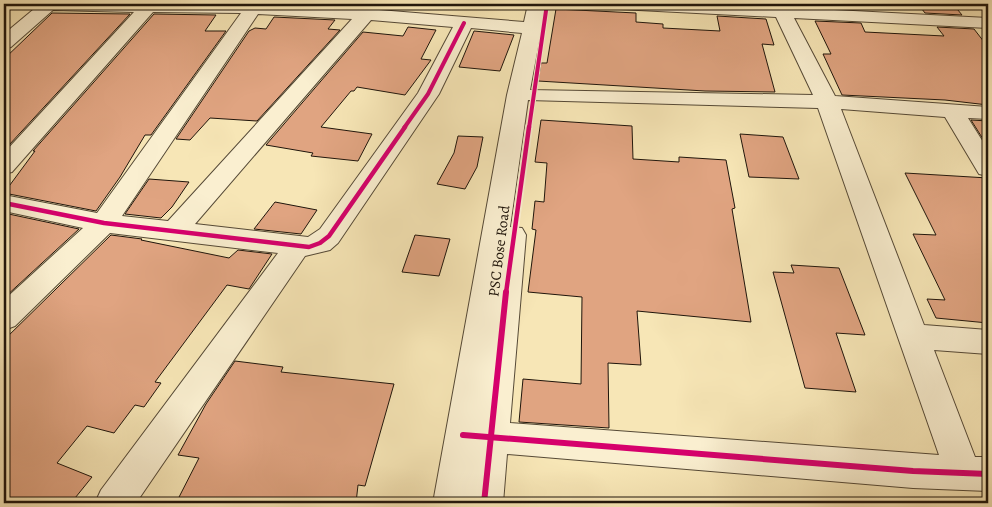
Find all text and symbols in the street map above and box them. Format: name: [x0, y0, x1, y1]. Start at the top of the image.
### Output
street label: PSC Bose Road: [483, 203, 515, 298]

